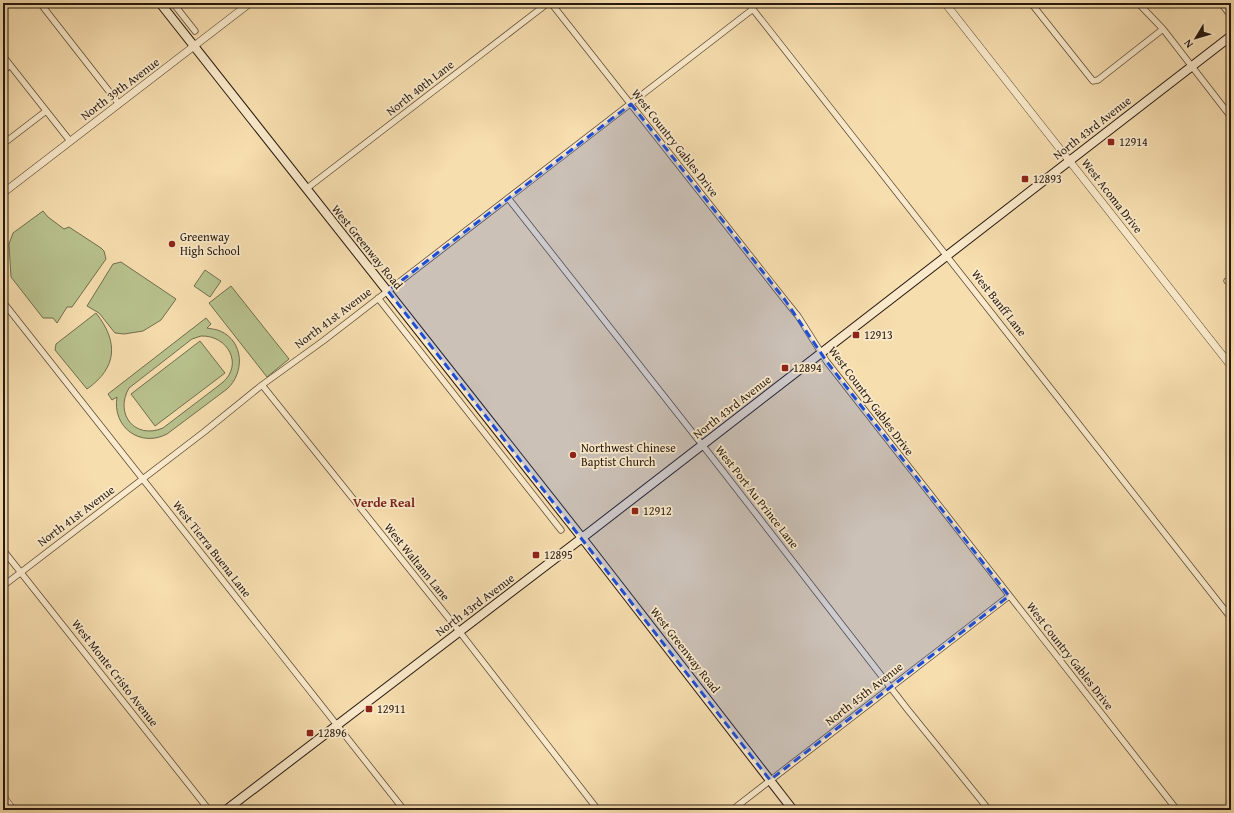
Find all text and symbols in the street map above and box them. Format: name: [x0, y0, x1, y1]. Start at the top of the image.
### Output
north arrow: [1176, 18, 1216, 58]
text: N: [1179, 36, 1197, 52]
street label: North 39th Avenue: [77, 53, 163, 124]
street label: North 40th Lane: [382, 56, 457, 119]
street label: West Country Gables Drive: [628, 85, 723, 201]
street label: North 43rd Avenue: [1049, 91, 1135, 163]
place label: 12914: [1119, 133, 1148, 150]
marker: 12914: [1106, 137, 1116, 147]
street label: West Acoma Drive: [1078, 155, 1147, 237]
place label: 12893: [1033, 170, 1062, 187]
marker: 12893: [1020, 174, 1030, 184]
street label: West Greenway Road: [328, 201, 407, 293]
place label: Greenway High School: [180, 228, 241, 259]
marker: Greenway High School: [167, 239, 177, 249]
street label: West Banff Lane: [968, 266, 1031, 340]
street label: North 41st Avenue: [291, 283, 375, 352]
place label: 12913: [864, 326, 893, 343]
marker: 12913: [851, 330, 861, 340]
street label: West Country Gables Drive: [825, 342, 918, 459]
place label: 12894: [793, 359, 822, 376]
marker: 12894: [780, 363, 790, 373]
street label: North 43rd Avenue: [689, 370, 775, 442]
place label: Northwest Chinese Baptist Church: [581, 439, 676, 470]
street label: West Port Au Prince Lane: [712, 441, 803, 552]
marker: Northwest Chinese Baptist Church: [568, 450, 578, 460]
street label: North 41st Avenue: [34, 481, 118, 550]
district label: Verde Real: [353, 493, 415, 512]
street label: West Tierra Buena Lane: [169, 497, 256, 601]
place label: 12912: [643, 502, 672, 519]
marker: 12912: [630, 506, 640, 516]
street label: West Waltann Lane: [381, 519, 454, 605]
place label: 12895: [544, 546, 573, 563]
marker: 12895: [531, 550, 541, 560]
street label: North 43rd Avenue: [432, 569, 518, 640]
street label: West Country Gables Drive: [1023, 598, 1118, 714]
street label: West Greenway Road: [647, 603, 725, 697]
street label: West Monte Cristo Avenue: [68, 616, 163, 730]
street label: North 45th Avenue: [821, 658, 906, 729]
place label: 12911: [377, 700, 406, 717]
marker: 12911: [364, 704, 374, 714]
place label: 12896: [318, 724, 347, 741]
marker: 12896: [305, 728, 315, 738]

